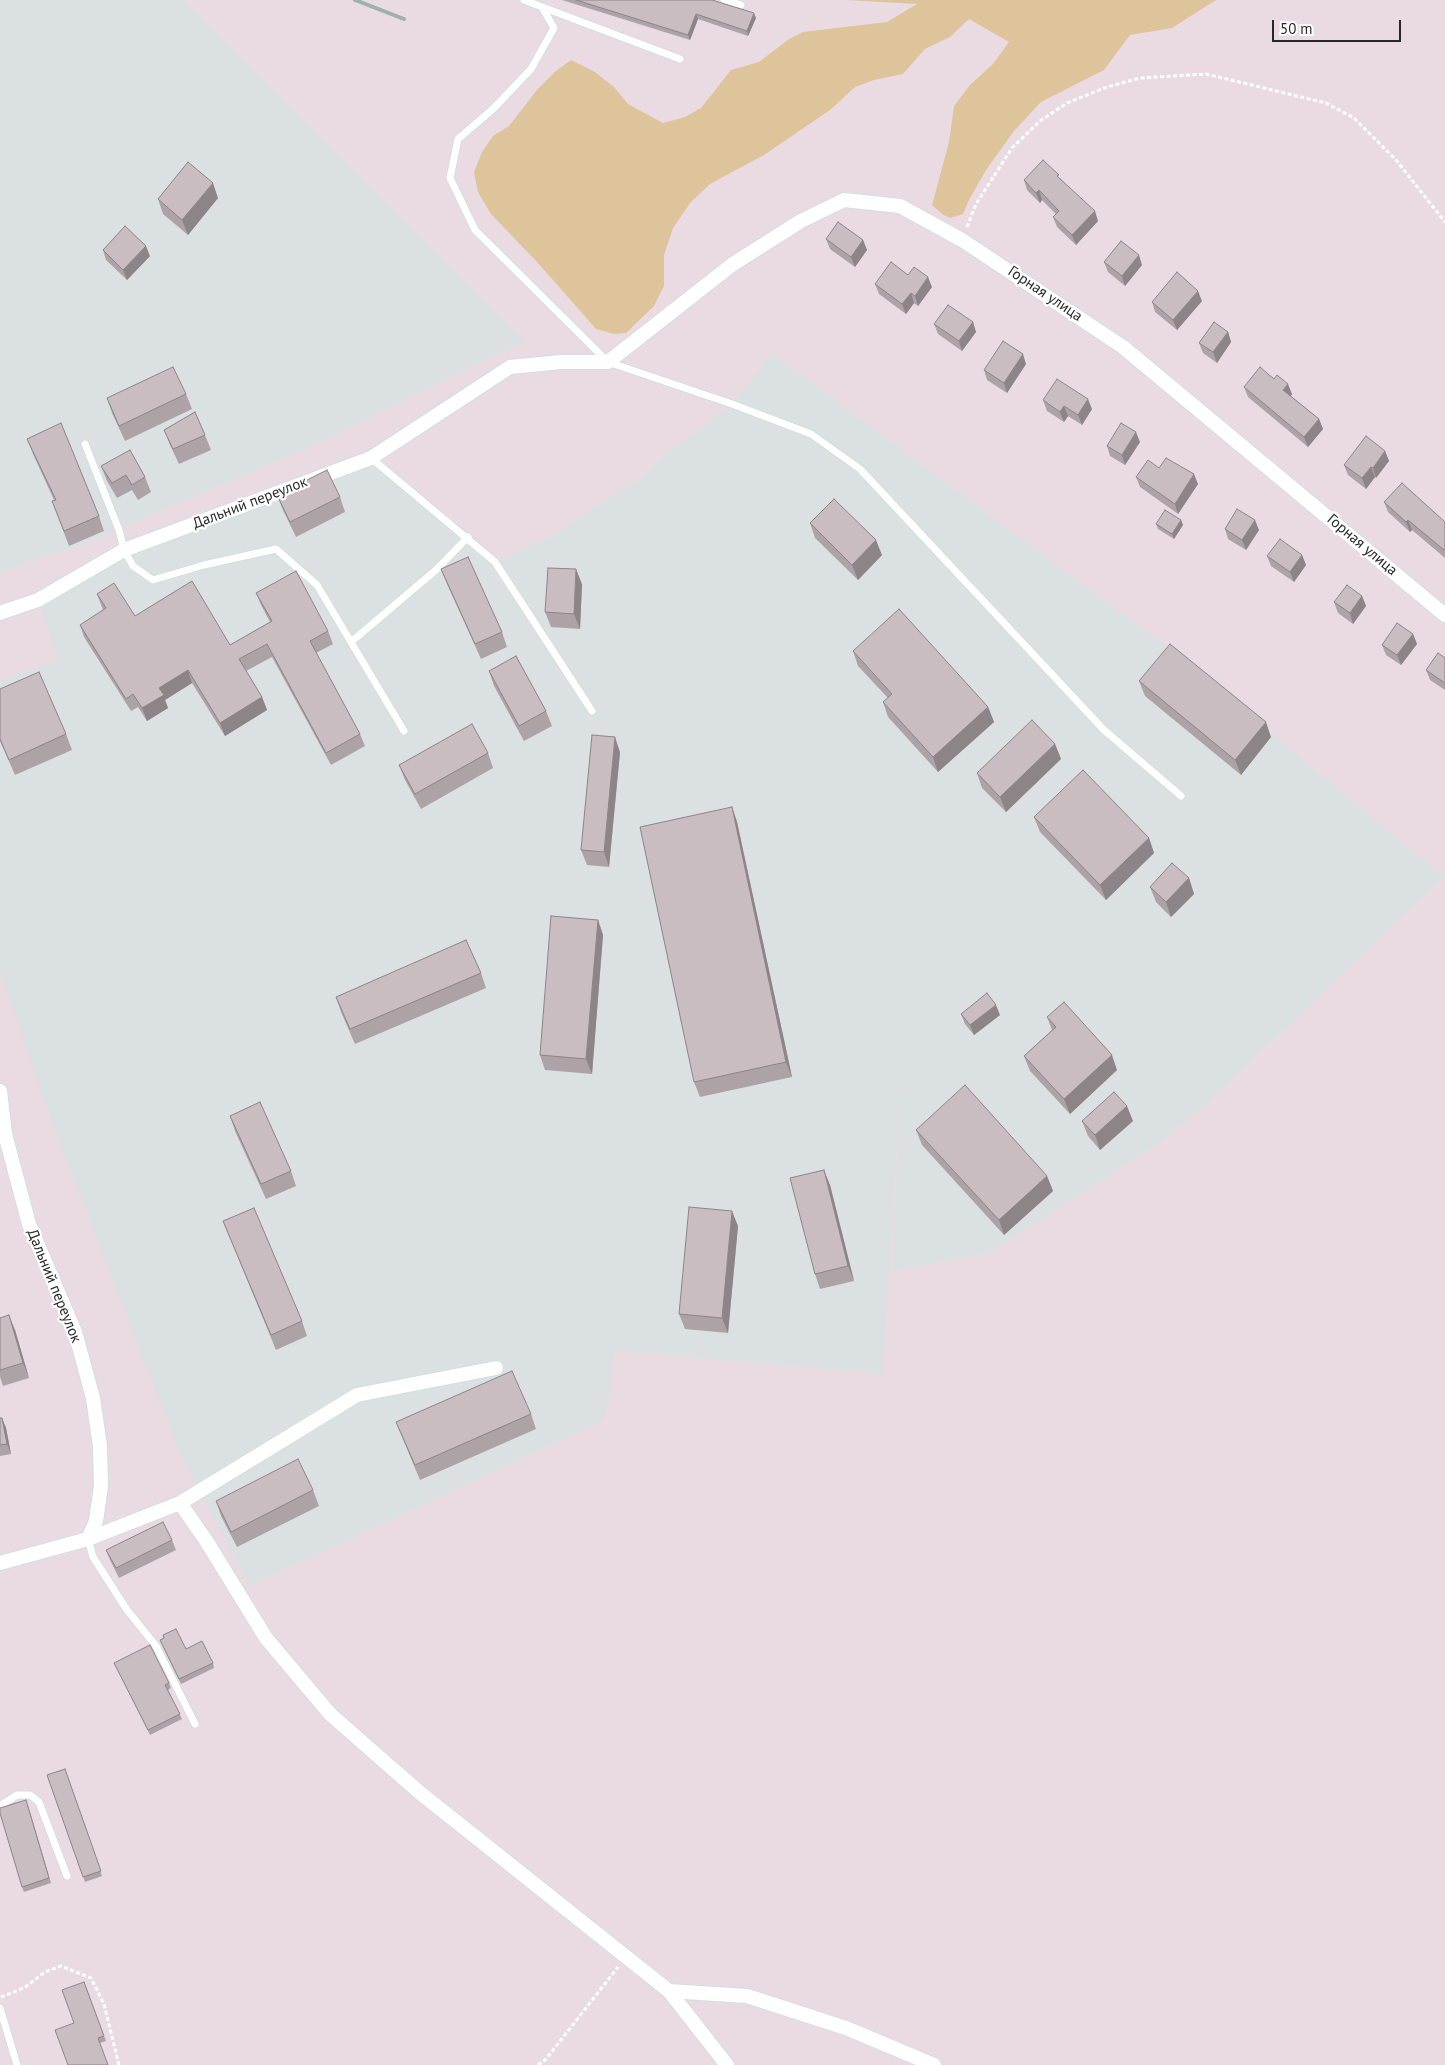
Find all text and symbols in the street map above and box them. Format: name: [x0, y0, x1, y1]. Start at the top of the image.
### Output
scale bar: [1275, 10, 1404, 42]
text: 50 m: [1280, 19, 1313, 38]
street label: Горная улица: [1004, 262, 1086, 326]
street label: Дальний переулок: [190, 473, 310, 533]
street label: Горная улица: [1323, 510, 1401, 580]
street label: Дальний переулок: [23, 1226, 85, 1346]

